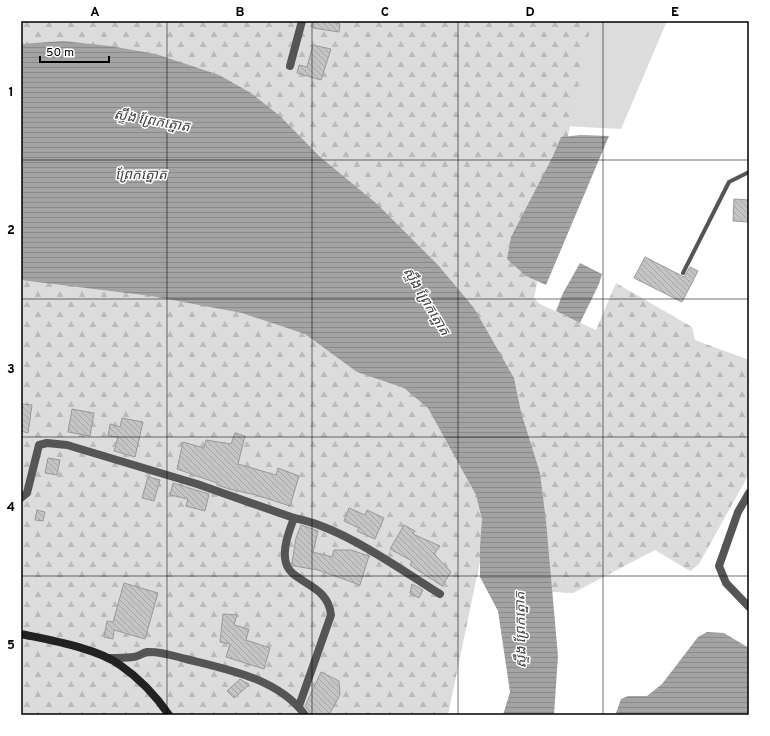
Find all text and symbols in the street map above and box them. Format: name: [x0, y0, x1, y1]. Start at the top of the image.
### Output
text: A: [90, 5, 100, 21]
text: B: [236, 5, 245, 21]
text: C: [381, 5, 389, 21]
text: D: [525, 5, 535, 21]
text: E: [671, 5, 679, 21]
scale bar: [40, 38, 109, 64]
text: 50 m: [46, 45, 74, 61]
text: 1: [8, 85, 14, 101]
water label: ស្ទឹង ព្រែកត្នោត: [112, 105, 192, 137]
water label: ព្រែកត្នោត: [115, 167, 168, 184]
text: 2: [7, 223, 15, 239]
water label: ស្ទឹង ព្រែកត្នោត: [399, 264, 455, 340]
text: 3: [7, 362, 15, 378]
text: 4: [7, 500, 15, 516]
water label: ស្ទឹង ព្រែកត្នោត: [511, 590, 531, 669]
text: 5: [7, 638, 15, 654]

